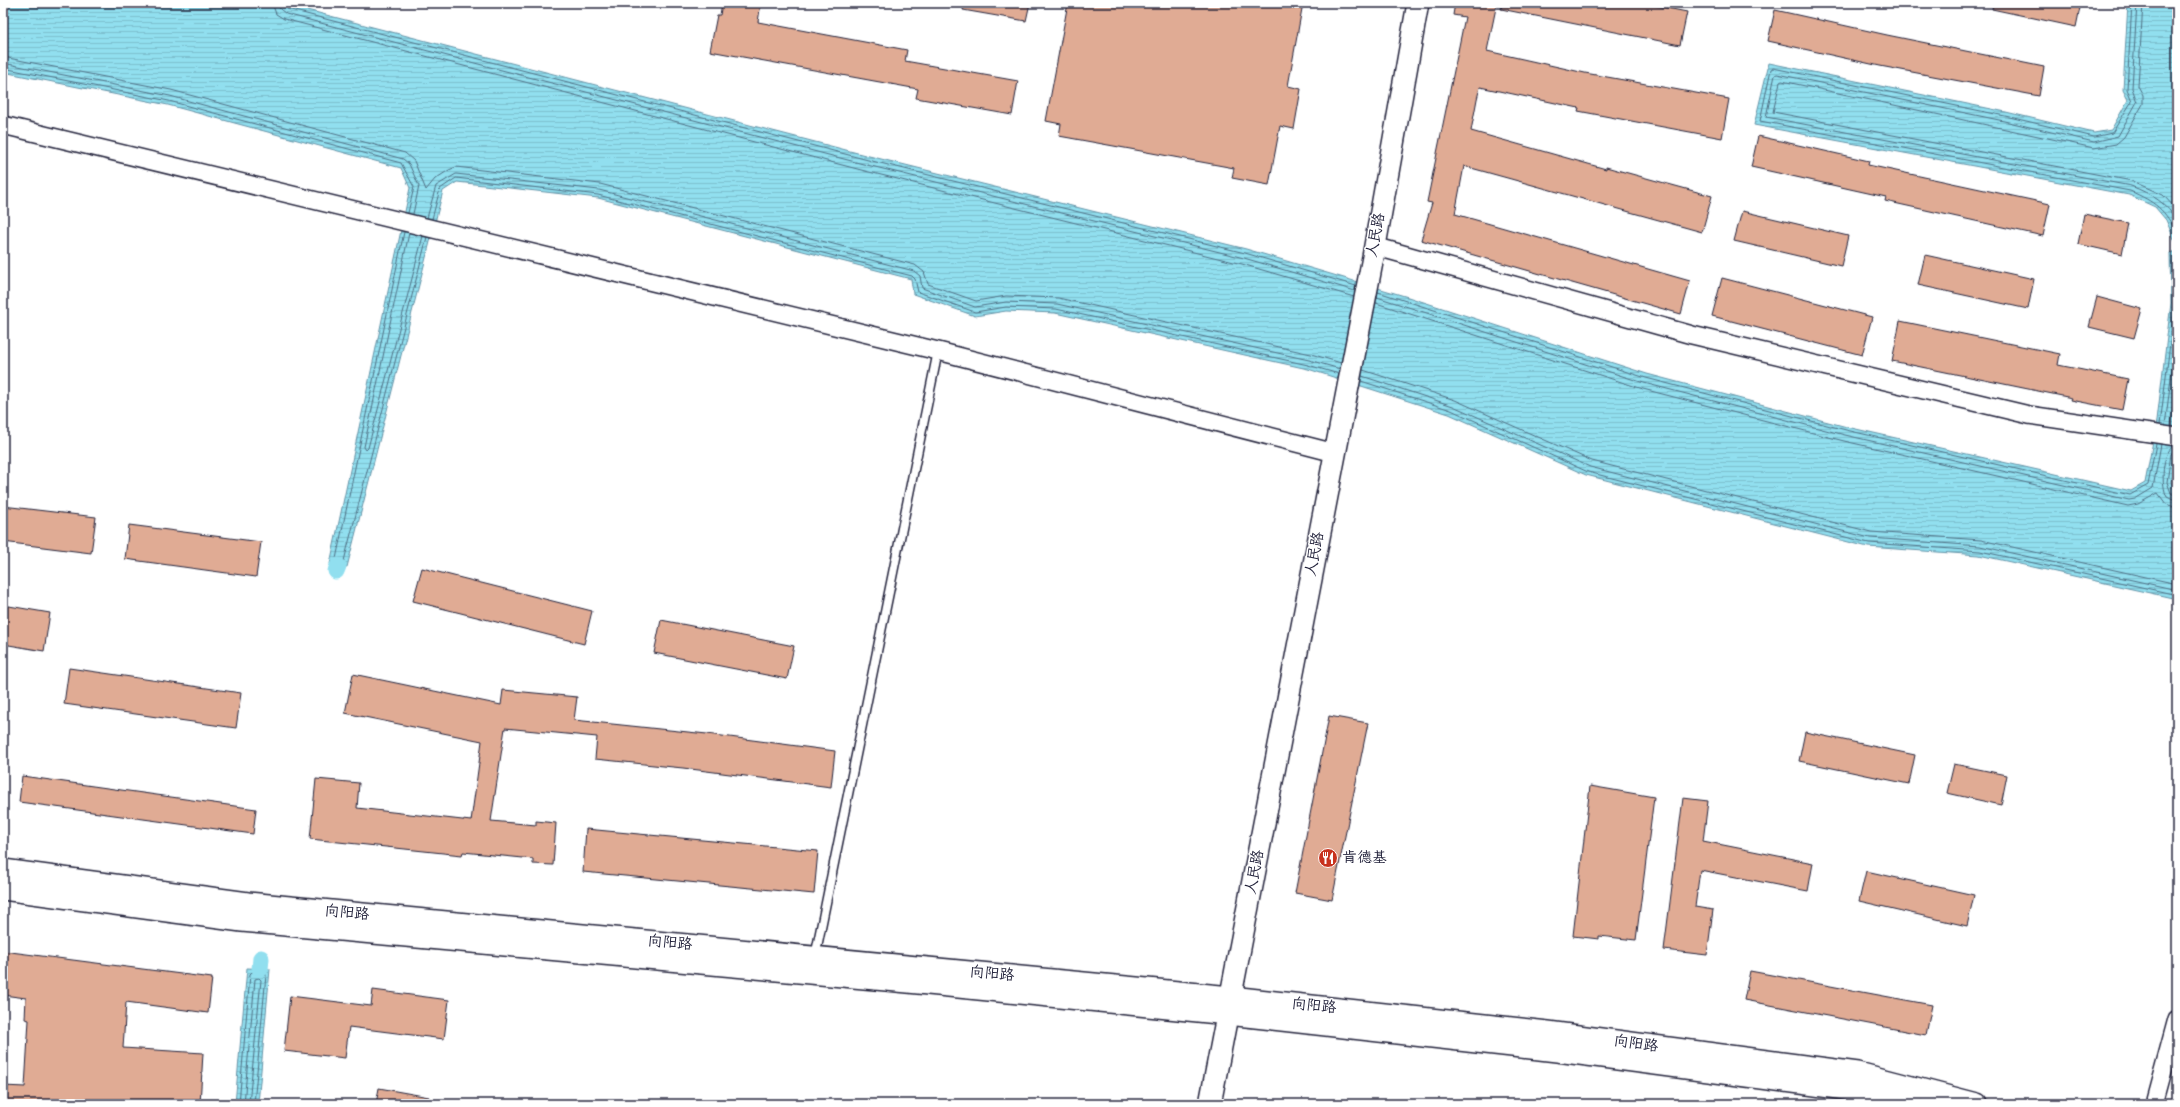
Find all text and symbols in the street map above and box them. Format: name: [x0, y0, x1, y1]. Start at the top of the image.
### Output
street label: 人民路: [1362, 211, 1390, 259]
street label: 人民路: [1301, 530, 1329, 578]
restaurant icon: 肯德基: [1317, 847, 1339, 869]
street label: 人民路: [1241, 848, 1269, 896]
place label: 肯德基: [1342, 848, 1387, 868]
street label: 向阳路: [324, 901, 370, 925]
street label: 向阳路: [647, 931, 693, 955]
street label: 向阳路: [969, 962, 1015, 986]
street label: 向阳路: [1291, 994, 1337, 1018]
street label: 向阳路: [1612, 1031, 1660, 1057]

